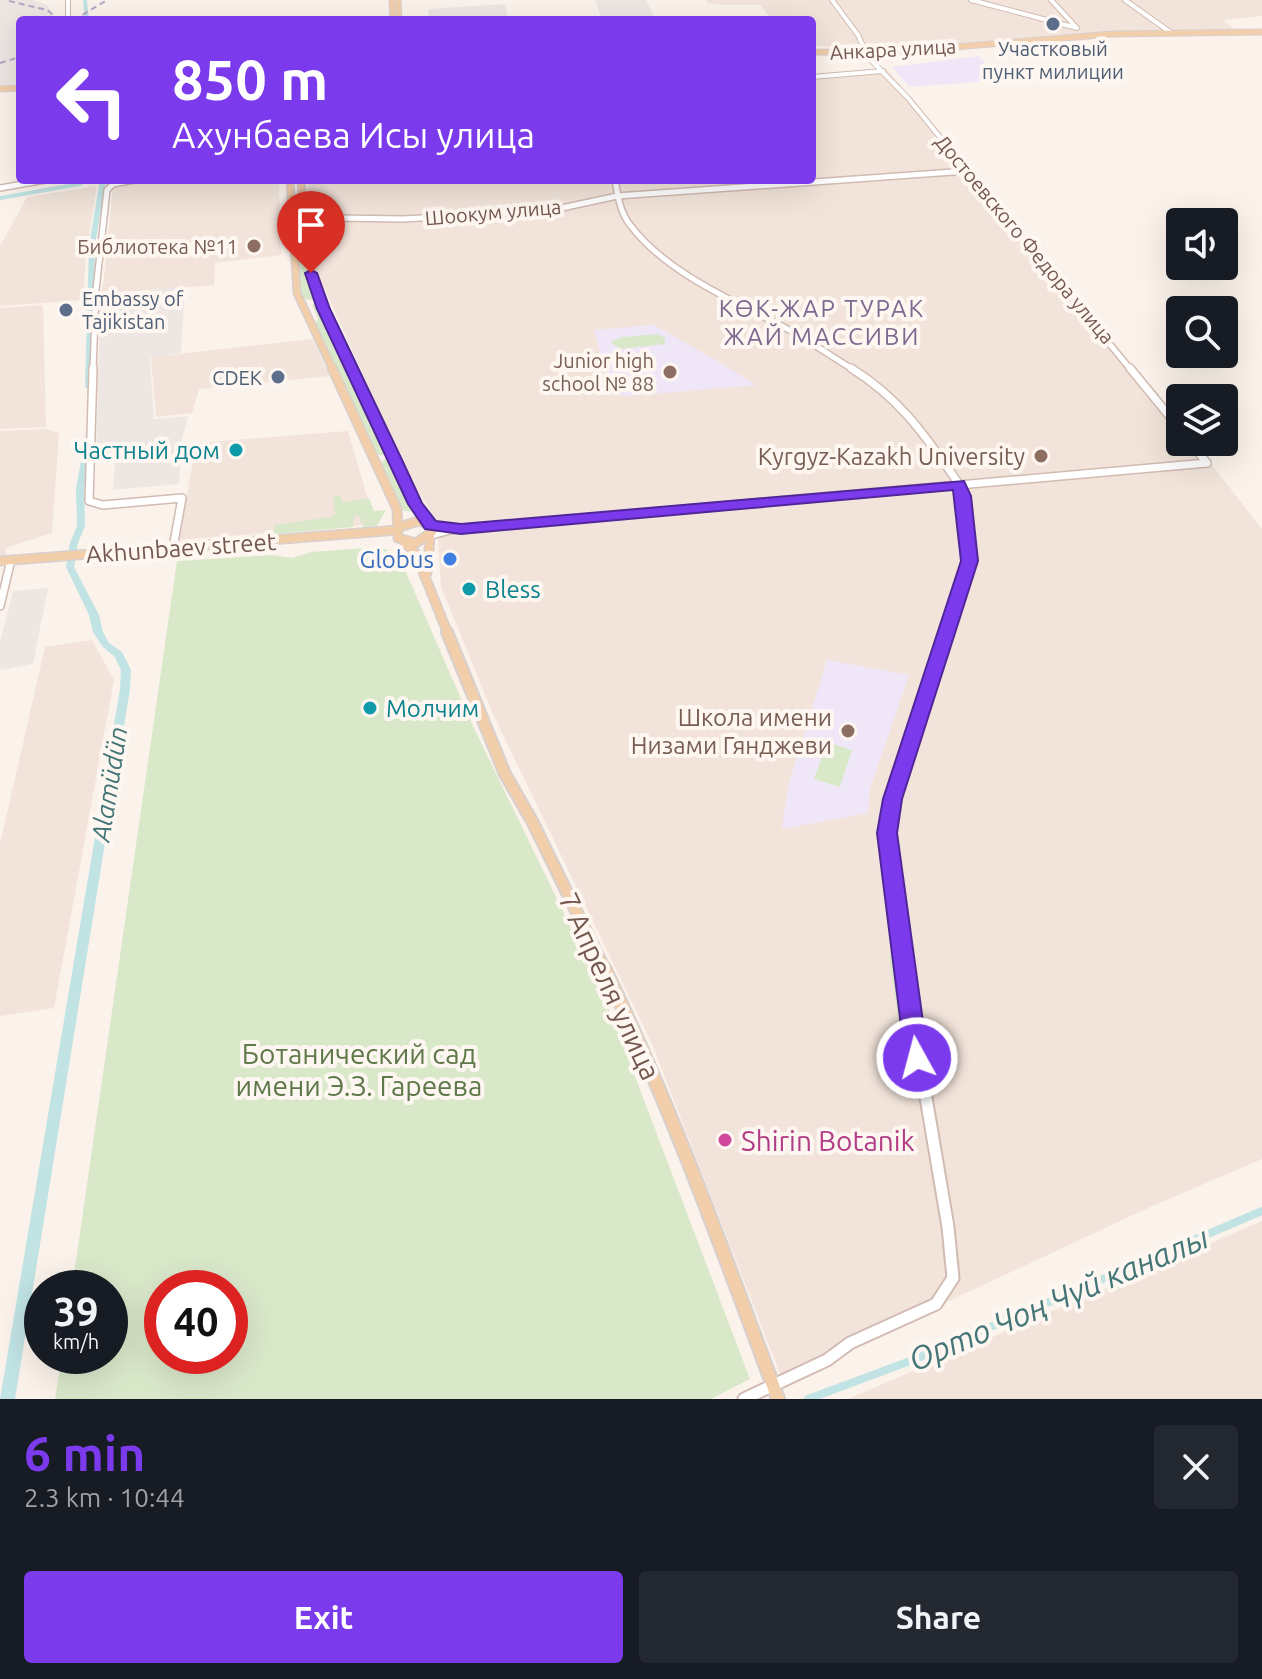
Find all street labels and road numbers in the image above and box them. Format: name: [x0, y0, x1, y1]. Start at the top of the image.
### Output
street label: Анкара улица: [829, 34, 957, 64]
street label: Достоевского Федора улица: [931, 130, 1119, 348]
street label: Шоокум улица: [424, 195, 562, 229]
street label: Akhunbaev street: [85, 528, 278, 568]
street label: 7 Апреля улица: [553, 888, 667, 1084]

